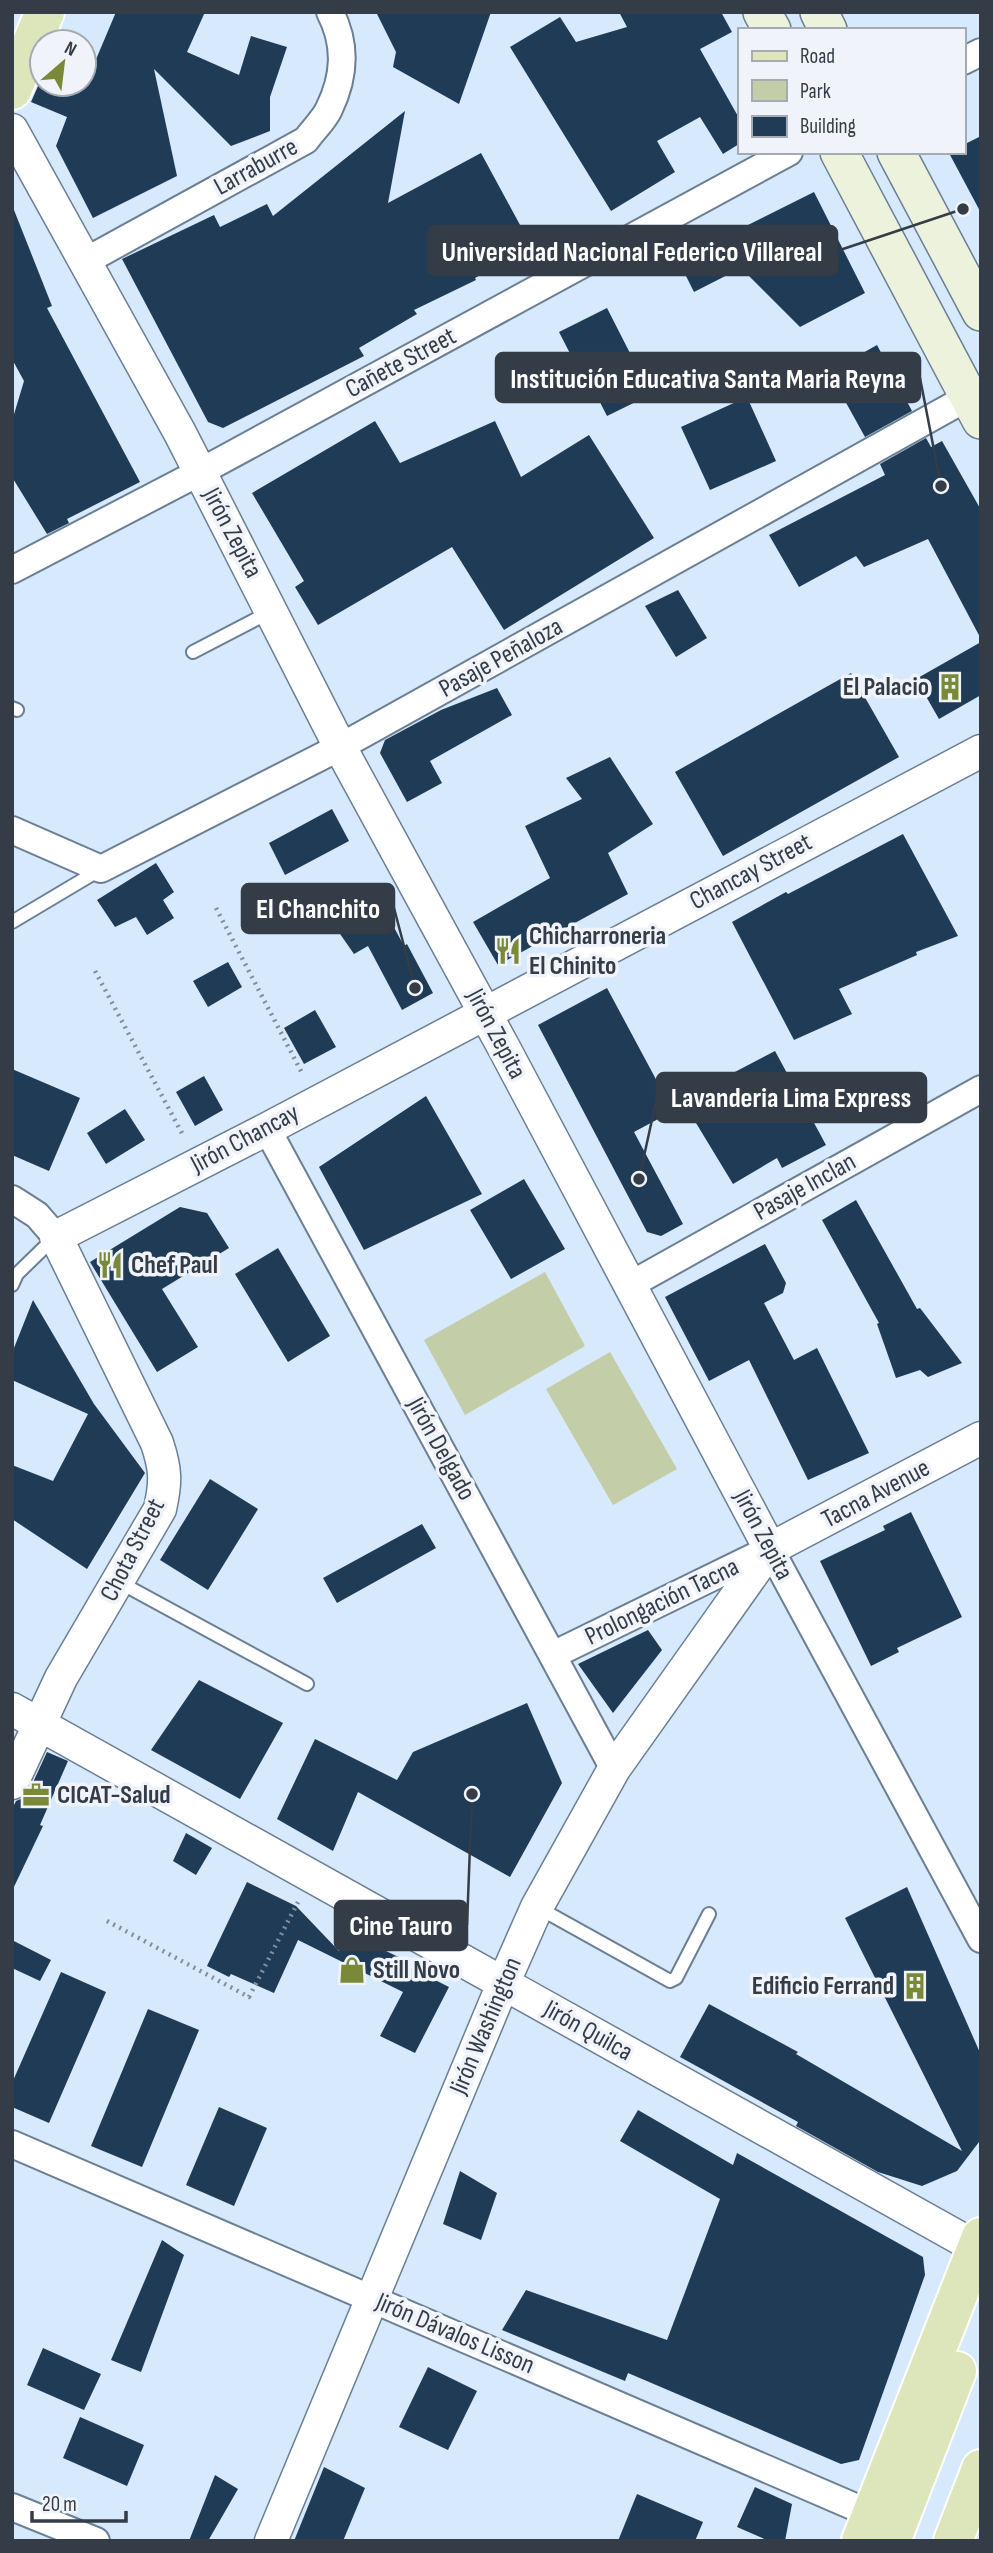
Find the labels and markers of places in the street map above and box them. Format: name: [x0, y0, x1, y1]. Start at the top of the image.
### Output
callout: Universidad Nacional Federico Villareal: [428, 226, 837, 275]
callout: Institución Educativa Santa Maria Reyna: [496, 353, 920, 402]
place label: El Palacio: [843, 672, 929, 703]
building icon: El Palacio: [935, 672, 965, 702]
callout: El Chanchito: [242, 884, 394, 933]
place label: Chicharroneria El Chinito: [529, 921, 666, 982]
restaurant icon: Chicharroneria El Chinito: [493, 936, 523, 966]
callout: Lavanderia Lima Express: [657, 1073, 926, 1122]
restaurant icon: Chef Paul: [95, 1250, 125, 1280]
place label: Chef Paul: [131, 1250, 218, 1281]
office icon: CICAT-Salud: [21, 1780, 51, 1810]
place label: CICAT-Salud: [57, 1780, 171, 1811]
callout: Cine Tauro: [335, 1901, 467, 1950]
shop icon: Still Novo: [337, 1955, 367, 1985]
place label: Still Novo: [373, 1955, 460, 1986]
place label: Edificio Ferrand: [752, 1971, 894, 2002]
building icon: Edificio Ferrand: [900, 1971, 930, 2001]

